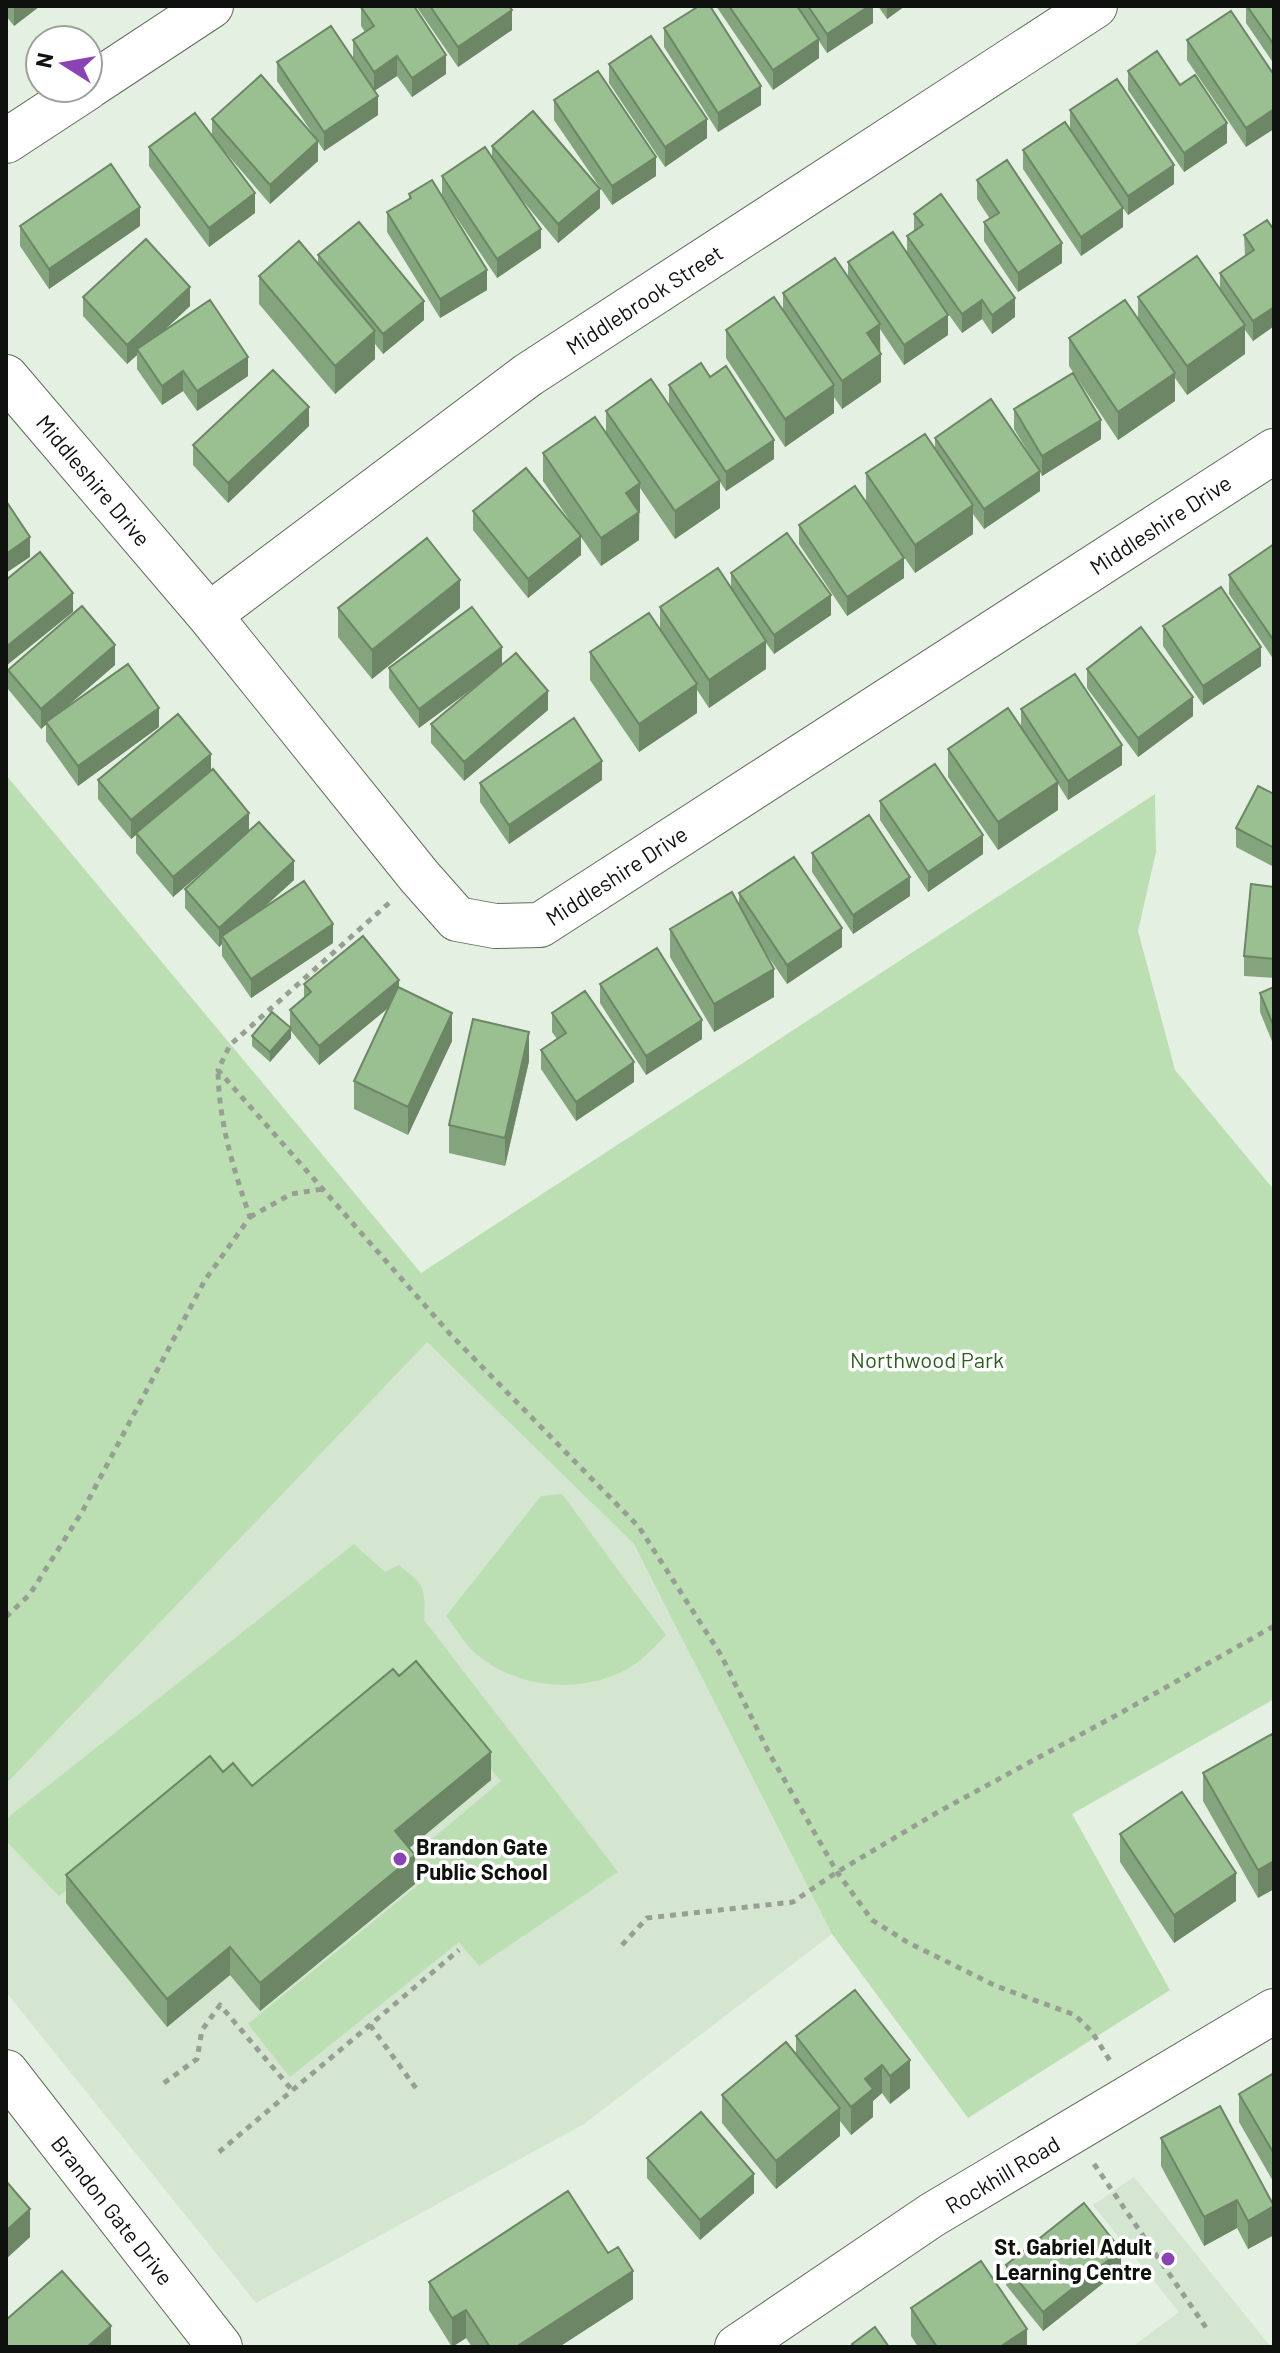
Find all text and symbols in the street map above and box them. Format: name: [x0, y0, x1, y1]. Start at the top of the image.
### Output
north arrow: [24, 24, 104, 104]
text: N: [29, 50, 58, 70]
street label: Middlebrook Street: [561, 239, 727, 359]
street label: Middleshire Drive: [32, 409, 156, 551]
street label: Middleshire Drive: [1085, 469, 1235, 579]
street label: Middleshire Drive: [541, 820, 691, 930]
park label: Northwood Park: [850, 1346, 1004, 1372]
place label: Brandon Gate Public School: [416, 1833, 548, 1884]
marker: Brandon Gate Public School: [391, 1850, 409, 1868]
street label: Brandon Gate Drive: [47, 2130, 179, 2290]
street label: Rockhill Road: [940, 2130, 1064, 2218]
place label: St. Gabriel Adult Learning Centre: [994, 2233, 1152, 2284]
marker: St. Gabriel Adult Learning Centre: [1159, 2250, 1177, 2268]

